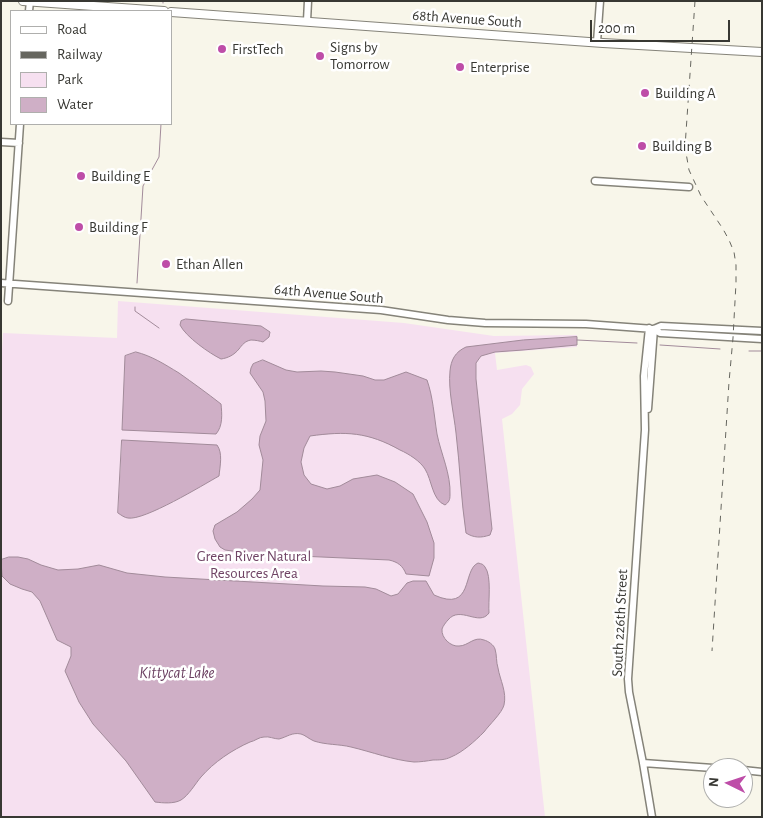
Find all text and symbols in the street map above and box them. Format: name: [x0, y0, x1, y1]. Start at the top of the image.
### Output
street label: 68th Avenue South: [412, 6, 522, 32]
legend: [10, 10, 172, 125]
scale bar: [593, 10, 733, 42]
text: 200 m: [598, 21, 635, 36]
text: Road: [57, 22, 87, 37]
place label: Signs by Tomorrow: [330, 38, 390, 73]
place label: FirstTech: [232, 40, 284, 58]
marker: FirstTech: [216, 43, 228, 55]
text: Railway: [57, 47, 102, 62]
marker: Signs by Tomorrow: [314, 50, 326, 62]
place label: Enterprise: [470, 58, 530, 76]
marker: Enterprise: [454, 61, 466, 73]
text: Park: [57, 72, 83, 87]
place label: Building A: [655, 84, 716, 102]
marker: Building A: [639, 87, 651, 99]
text: Water: [57, 97, 93, 112]
place label: Building B: [652, 137, 712, 155]
marker: Building B: [636, 140, 648, 152]
place label: Building E: [91, 167, 150, 185]
marker: Building E: [75, 170, 87, 182]
place label: Building F: [89, 218, 147, 236]
marker: Building F: [73, 221, 85, 233]
place label: Ethan Allen: [176, 255, 243, 273]
marker: Ethan Allen: [160, 258, 172, 270]
street label: 64th Avenue South: [273, 280, 385, 308]
park label: Green River Natural Resources Area: [197, 547, 311, 582]
street label: South 226th Street: [608, 569, 632, 677]
water label: Kittycat Lake: [139, 663, 215, 683]
north arrow: [703, 758, 753, 808]
text: N: [707, 777, 721, 787]

